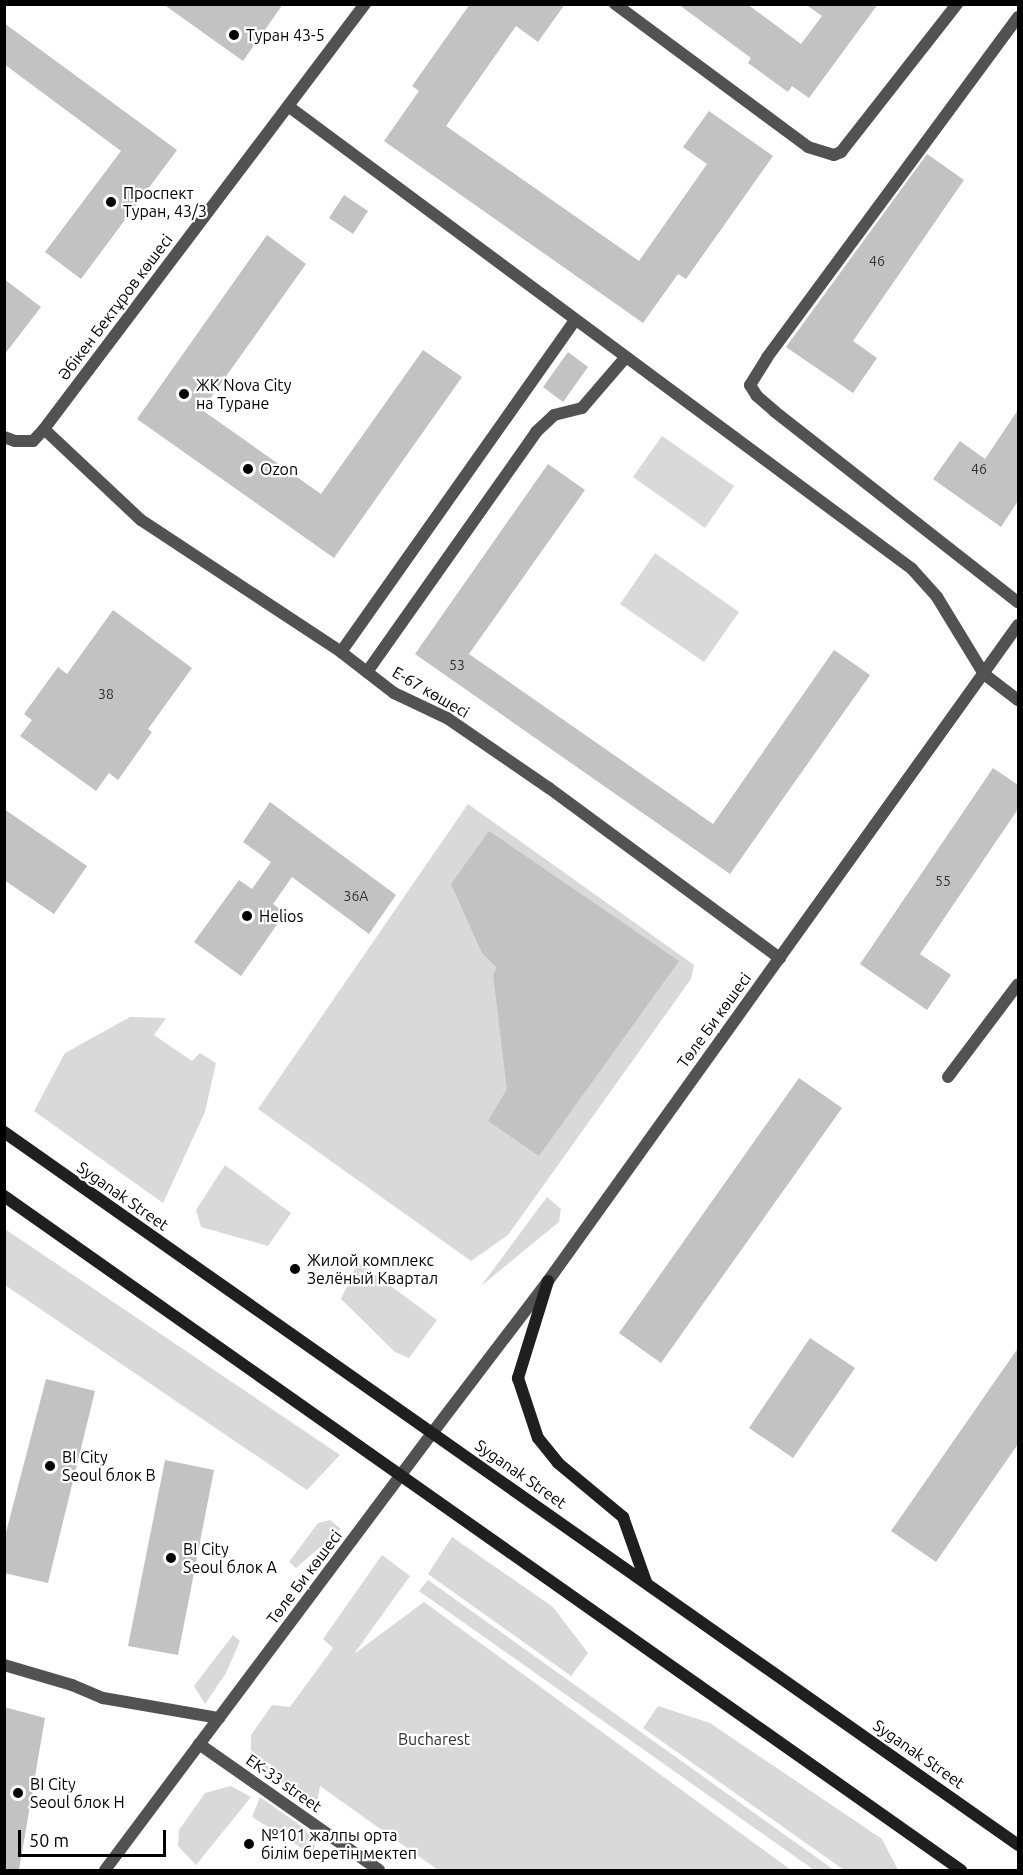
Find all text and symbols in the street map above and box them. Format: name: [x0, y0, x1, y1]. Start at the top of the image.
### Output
place label: Туран 43-5: [246, 25, 325, 45]
marker: Туран 43-5: [227, 28, 241, 42]
place label: Проспект Туран, 43/3: [123, 183, 207, 221]
marker: Проспект Туран, 43/3: [104, 195, 118, 209]
street label: Әбікен Бектұров көшесі: [54, 230, 176, 384]
house number: 46: [869, 253, 885, 269]
place label: ЖК Nova City на Туране: [196, 375, 291, 413]
marker: ЖК Nova City на Туране: [177, 387, 191, 401]
place label: Ozon: [260, 459, 298, 479]
house number: 46: [971, 461, 987, 477]
marker: Ozon: [241, 462, 255, 476]
house number: 53: [449, 657, 465, 673]
street label: Е-67 көшесі: [389, 662, 473, 722]
house number: 38: [98, 686, 114, 702]
house number: 55: [935, 873, 951, 889]
house number: 36А: [344, 888, 368, 904]
place label: Helios: [259, 906, 303, 926]
marker: Helios: [240, 909, 254, 923]
street label: Төле Би көшесі: [673, 969, 755, 1071]
street label: Syganak Street: [74, 1157, 172, 1235]
place label: Жилой комплекс Зелёный Квартал: [307, 1250, 438, 1288]
marker: Жилой комплекс Зелёный Квартал: [288, 1262, 302, 1276]
street label: Syganak Street: [472, 1435, 570, 1513]
place label: BI City Seoul блок B: [62, 1447, 156, 1485]
marker: BI City Seoul блок B: [43, 1459, 57, 1473]
street label: Төле Би көшесі: [262, 1526, 346, 1628]
place label: BI City Seoul блок A: [183, 1539, 277, 1577]
marker: BI City Seoul блок A: [164, 1551, 178, 1565]
street label: Syganak Street: [870, 1715, 968, 1793]
park label: Bucharest: [398, 1729, 470, 1749]
street label: EK-33 street: [243, 1750, 325, 1816]
place label: BI City Seoul блок H: [30, 1774, 125, 1812]
marker: BI City Seoul блок H: [11, 1786, 25, 1800]
scale bar: [21, 1818, 170, 1856]
place label: №101 жалпы орта білім беретін мектеп: [261, 1825, 417, 1863]
text: 50 m: [29, 1830, 69, 1850]
marker: №101 жалпы орта білім беретін мектеп: [242, 1837, 256, 1851]

